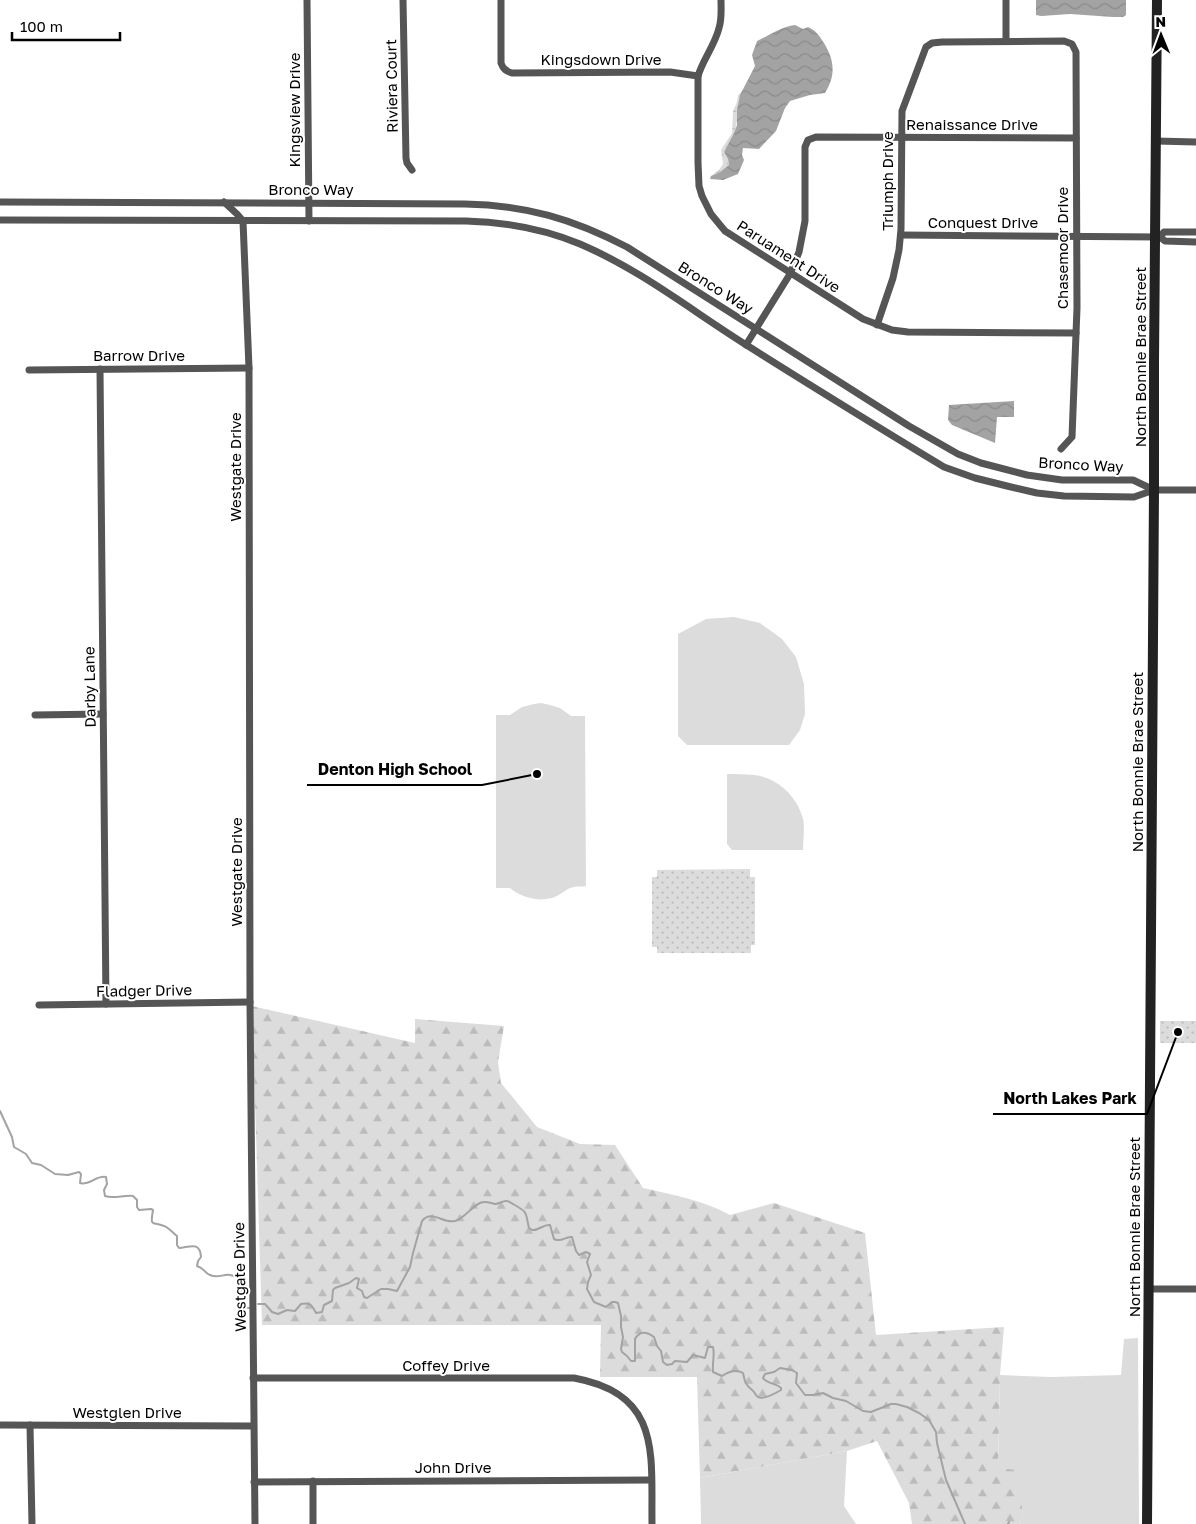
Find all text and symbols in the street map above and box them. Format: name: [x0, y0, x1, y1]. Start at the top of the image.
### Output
scale bar: [12, 10, 120, 42]
north arrow: [1136, 10, 1186, 60]
text: N: [1155, 13, 1166, 30]
text: 100 m: [20, 17, 63, 35]
street label: Riviera Court: [381, 39, 401, 133]
street label: Kingsdown Drive: [540, 50, 662, 68]
street label: Kingsview Drive: [285, 52, 303, 167]
street label: Renaissance Drive: [906, 115, 1038, 133]
street label: Triumph Drive: [878, 131, 896, 231]
street label: Bronco Way: [268, 180, 354, 198]
street label: Chasemoor Drive: [1053, 186, 1071, 309]
street label: Conquest Drive: [928, 213, 1038, 231]
street label: Paruament Drive: [734, 216, 844, 296]
street label: Bronco Way: [675, 257, 757, 318]
street label: North Bonnie Brae Street: [1131, 267, 1149, 447]
street label: Barrow Drive: [93, 346, 185, 364]
street label: Westgate Drive: [226, 412, 244, 522]
street label: Bronco Way: [1038, 453, 1125, 475]
street label: Darby Lane: [79, 646, 99, 728]
street label: North Bonnie Brae Street: [1128, 672, 1146, 852]
callout: Denton High School: [307, 754, 482, 785]
text: Denton High School: [318, 759, 473, 779]
street label: Westgate Drive: [227, 817, 245, 927]
street label: Fladger Drive: [96, 980, 193, 1000]
callout: North Lakes Park: [993, 1083, 1147, 1114]
text: North Lakes Park: [1003, 1088, 1138, 1108]
street label: North Bonnie Brae Street: [1125, 1137, 1143, 1317]
street label: Westgate Drive: [229, 1222, 249, 1332]
street label: Coffey Drive: [402, 1356, 490, 1374]
street label: Westglen Drive: [72, 1403, 182, 1421]
street label: John Drive: [415, 1458, 492, 1476]

